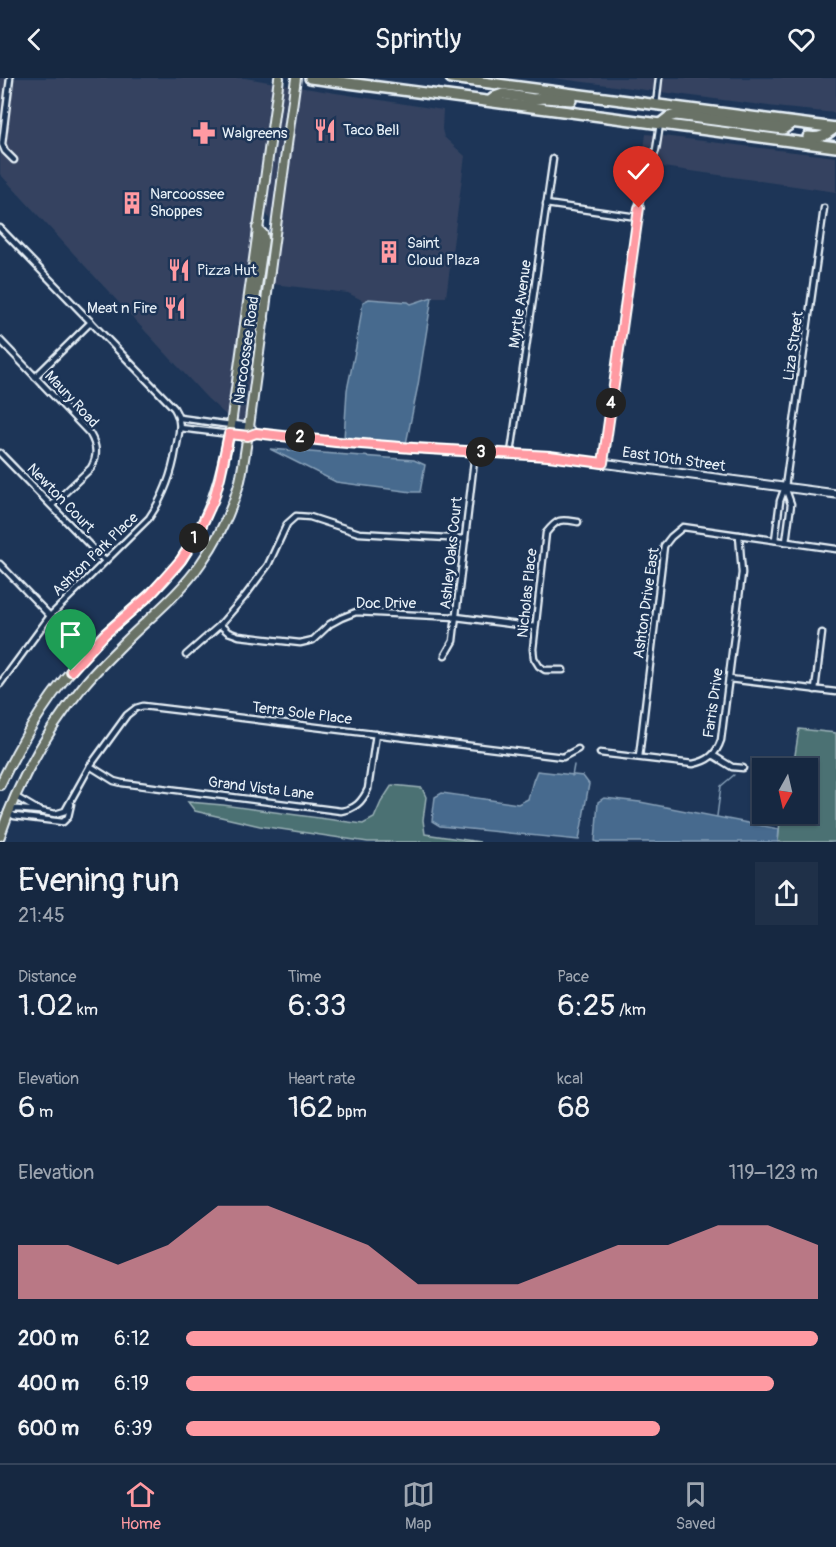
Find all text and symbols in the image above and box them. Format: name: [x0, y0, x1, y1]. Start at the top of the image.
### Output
icon: back: [18, 23, 51, 56]
text: Sprintly: [375, 23, 461, 56]
icon: heart: [785, 23, 818, 56]
restaurant icon: Taco Bell: [312, 117, 338, 143]
pharmacy icon: Walgreens: [191, 120, 217, 146]
place label: Taco Bell: [343, 121, 399, 140]
place label: Walgreens: [222, 124, 288, 143]
pin: [613, 146, 664, 208]
icon: check: [622, 155, 655, 188]
place label: Narcoossee Shoppes: [150, 185, 225, 221]
building icon: Narcoossee Shoppes: [119, 190, 145, 216]
place label: Saint Cloud Plaza: [407, 234, 480, 270]
building icon: Saint Cloud Plaza: [376, 239, 402, 265]
restaurant icon: Pizza Hut: [166, 257, 192, 283]
street label: Myrtle Avenue: [505, 258, 536, 349]
place label: Pizza Hut: [197, 261, 258, 280]
restaurant icon: Meat n Fire: [162, 295, 188, 321]
street label: Narcoossee Road: [230, 295, 263, 405]
place label: Meat n Fire: [87, 299, 158, 318]
street label: Liza Street: [779, 309, 808, 382]
street label: Maury Road: [40, 367, 103, 432]
pin: 4: [596, 388, 626, 418]
text: 4: [606, 393, 616, 413]
pin: 2: [285, 422, 315, 452]
text: 2: [296, 427, 304, 447]
pin: 3: [466, 437, 496, 467]
text: 3: [477, 442, 485, 462]
street label: East 10th Street: [621, 443, 728, 476]
street label: Newton Court: [23, 460, 99, 538]
street label: Ashley Oaks Court: [436, 495, 467, 610]
street label: Ashton Park Place: [48, 508, 143, 600]
pin: 1: [179, 523, 209, 553]
text: 1: [191, 528, 197, 548]
street label: Ashton Drive East: [629, 545, 664, 660]
street label: Nicholas Place: [513, 547, 542, 639]
street label: Doc Drive: [356, 594, 417, 613]
pin: [45, 609, 96, 671]
icon: arrive: [54, 618, 87, 651]
street label: Farris Drive: [699, 666, 728, 739]
street label: Terra Sole Place: [251, 698, 354, 729]
north arrow: [752, 758, 818, 824]
map controls: [752, 758, 818, 824]
street label: Grand Vista Lane: [207, 773, 316, 804]
text: Evening run: [18, 860, 179, 901]
button: share: [755, 862, 818, 925]
text: 21:45: [18, 903, 65, 928]
text: Distance: [18, 967, 77, 987]
text: Time: [288, 967, 321, 987]
text: Pace: [557, 967, 589, 987]
text: 1.02: [18, 987, 74, 1024]
text: 6:33: [288, 987, 347, 1024]
text: 6:25: [557, 987, 616, 1024]
text: km: [74, 1000, 98, 1020]
text: /km: [616, 1000, 646, 1020]
text: Elevation: [18, 1069, 79, 1089]
text: Heart rate: [288, 1069, 355, 1089]
text: kcal: [557, 1069, 583, 1089]
text: 6: [18, 1089, 35, 1126]
text: 162: [288, 1089, 334, 1126]
text: 68: [557, 1089, 590, 1126]
text: m: [35, 1102, 53, 1122]
text: bpm: [334, 1102, 367, 1122]
text: Elevation: [18, 1160, 94, 1185]
text: 119–123 m: [729, 1160, 818, 1185]
text: 200 m: [18, 1326, 79, 1351]
text: 6:12: [114, 1326, 150, 1351]
text: 400 m: [18, 1371, 79, 1396]
text: 6:19: [114, 1371, 149, 1396]
text: 600 m: [18, 1416, 79, 1441]
text: 6:39: [114, 1416, 152, 1441]
tab: Home: [120, 1478, 161, 1534]
tab: Map: [402, 1478, 435, 1534]
tab: Saved: [676, 1478, 716, 1534]

